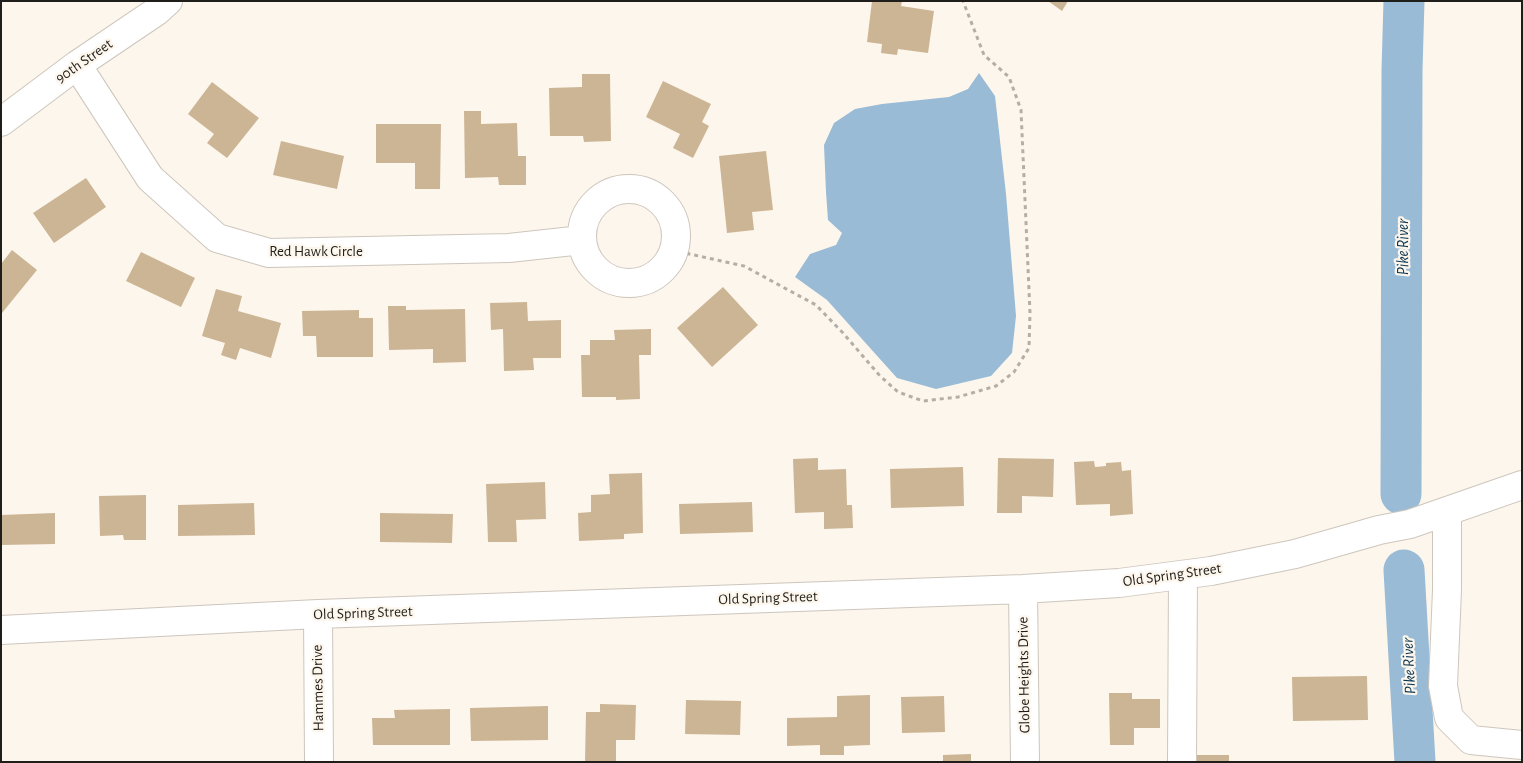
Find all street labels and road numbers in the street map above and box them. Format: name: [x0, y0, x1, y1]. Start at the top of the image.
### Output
street label: 90th Street: [52, 35, 116, 87]
street label: Red Hawk Circle: [269, 242, 363, 260]
street label: Old Spring Street: [1122, 559, 1222, 591]
street label: Old Spring Street: [718, 587, 818, 609]
street label: Old Spring Street: [313, 602, 413, 624]
street label: Globe Heights Drive: [1014, 617, 1034, 733]
street label: Hammes Drive: [308, 644, 328, 732]

